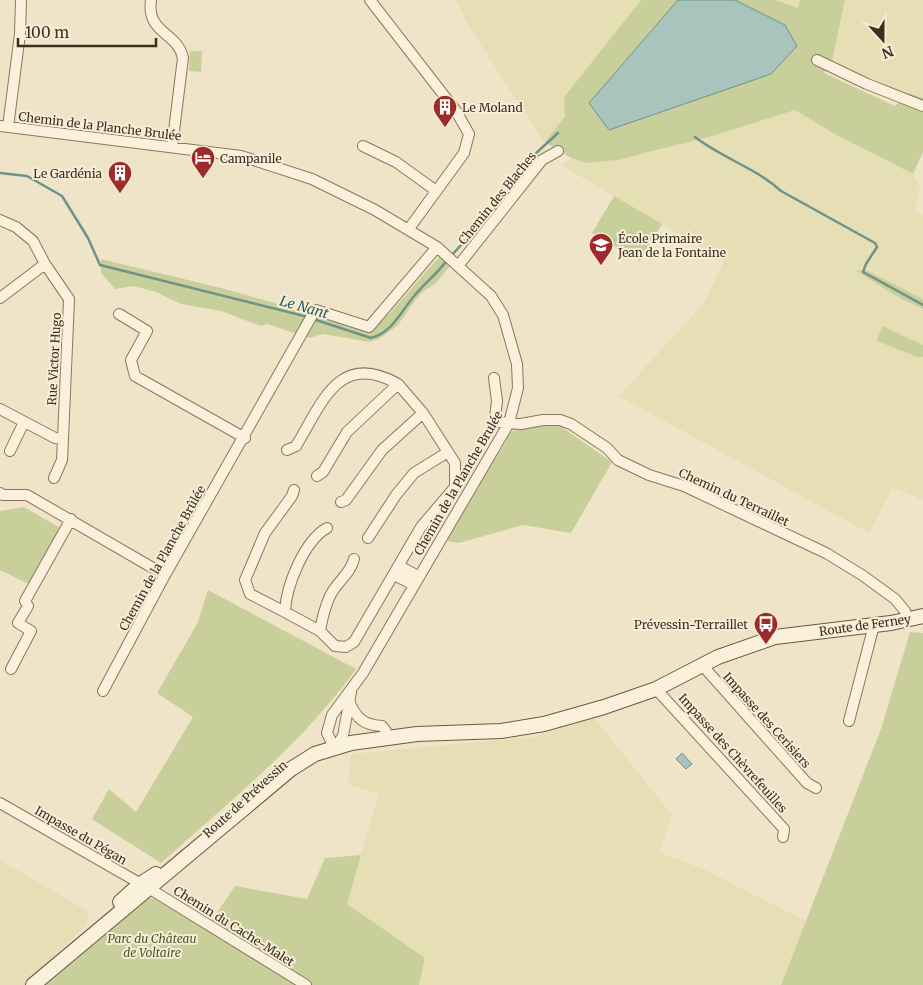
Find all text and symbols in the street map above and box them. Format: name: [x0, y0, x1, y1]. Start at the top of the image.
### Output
scale bar: [18, 15, 155, 47]
north arrow: [858, 15, 908, 65]
text: 100 m: [25, 23, 69, 42]
text: N: [879, 42, 896, 63]
building icon: Le Moland: [432, 94, 458, 128]
place label: Le Moland: [462, 100, 523, 115]
street label: Chemin de la Planche Brulée: [18, 109, 182, 143]
hotel icon: Campanile: [190, 145, 216, 179]
street label: Chemin des Blaches: [455, 148, 539, 247]
place label: Campanile: [220, 151, 282, 166]
building icon: Le Gardénia: [107, 160, 133, 194]
place label: Le Gardénia: [33, 166, 103, 181]
place label: École Primaire Jean de la Fontaine: [617, 231, 726, 260]
school or university icon: École Primaire Jean de la Fontaine: [588, 232, 614, 266]
water label: Le Nant: [278, 291, 331, 323]
street label: Rue Victor Hugo: [44, 312, 64, 406]
street label: Chemin de la Planche Brulée: [411, 408, 505, 558]
street label: Chemin du Terraillet: [677, 465, 792, 529]
street label: Chemin de la Planche Brûlée: [116, 483, 208, 633]
bus stop icon: Prévessin-Terraillet: [753, 611, 779, 645]
street label: Route de Ferney: [818, 611, 912, 639]
place label: Prévessin-Terraillet: [634, 617, 748, 632]
street label: Impasse des Cerisiers: [720, 669, 814, 771]
street label: Impasse des Chèvrefeuilles: [675, 690, 791, 816]
street label: Route de Prévessin: [200, 757, 290, 841]
street label: Impasse du Pégan: [32, 803, 130, 867]
street label: Chemin du Cache-Malet: [171, 883, 297, 969]
park label: Parc du Château de Voltaire: [107, 931, 197, 960]

